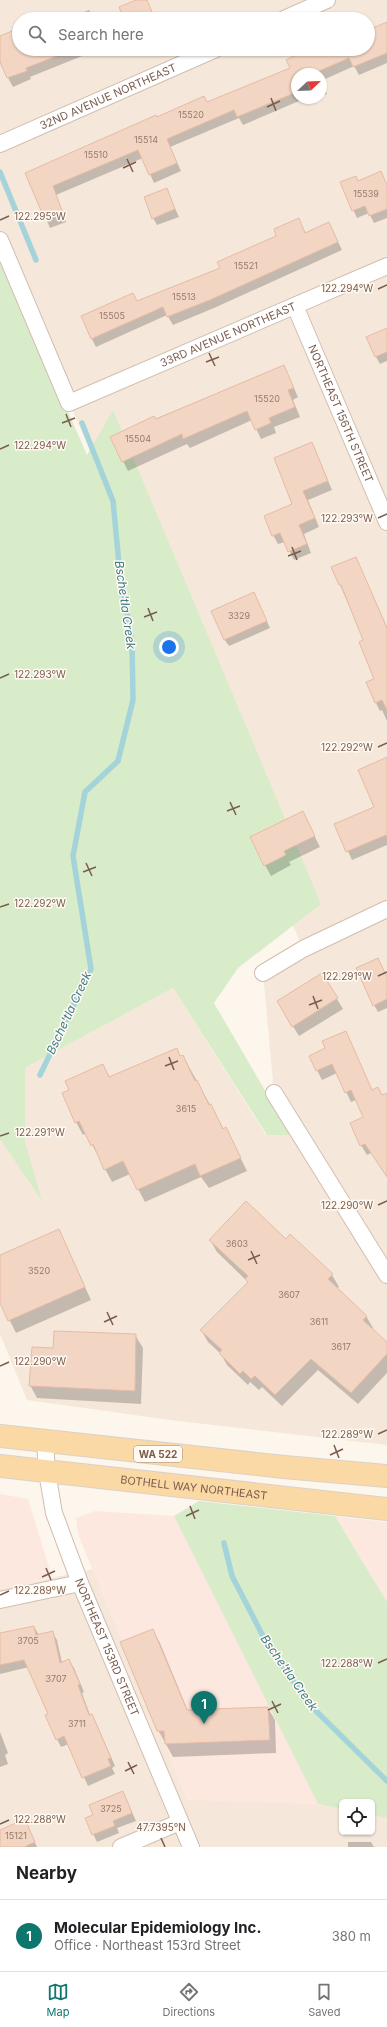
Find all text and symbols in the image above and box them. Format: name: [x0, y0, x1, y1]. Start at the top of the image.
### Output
search box: [12, 12, 375, 56]
icon: search: [26, 23, 48, 45]
text: Search here: [58, 25, 144, 44]
street label: 32ND AVENUE NORTHEAST: [38, 60, 178, 133]
north arrow: [291, 68, 327, 104]
house number: 15520: [178, 109, 204, 120]
house number: 15514: [134, 134, 158, 145]
house number: 15510: [84, 149, 108, 160]
house number: 15539: [353, 188, 379, 199]
text: 122.295°W: [14, 210, 66, 222]
house number: 15521: [234, 260, 258, 271]
text: 122.294°W: [321, 282, 373, 294]
house number: 15513: [172, 291, 196, 302]
street label: 33RD AVENUE NORTHEAST: [158, 299, 298, 370]
house number: 15505: [99, 310, 125, 321]
street label: NORTHEAST 156TH STREET: [305, 343, 376, 485]
house number: 15520: [254, 393, 280, 404]
house number: 15504: [125, 433, 151, 444]
text: 122.294°W: [14, 439, 66, 451]
text: 122.293°W: [321, 512, 373, 524]
water label: Bsche'tla Creek: [112, 560, 139, 651]
house number: 3329: [228, 610, 251, 621]
your location: [159, 637, 179, 657]
text: 122.293°W: [14, 668, 66, 680]
text: 122.292°W: [321, 741, 373, 753]
text: 122.292°W: [14, 897, 66, 909]
water label: Bsche'tla Creek: [43, 969, 94, 1057]
text: 122.291°W: [322, 970, 372, 982]
house number: 3615: [176, 1103, 196, 1114]
text: 122.291°W: [15, 1126, 65, 1138]
text: 122.290°W: [321, 1199, 373, 1211]
house number: 3603: [226, 1238, 249, 1249]
house number: 3520: [28, 1265, 50, 1276]
house number: 3607: [278, 1289, 300, 1300]
house number: 3611: [310, 1316, 328, 1327]
house number: 3617: [331, 1341, 351, 1352]
text: 122.290°W: [14, 1355, 66, 1367]
text: 122.289°W: [321, 1428, 373, 1440]
road number: WA 522: [134, 1446, 182, 1462]
street label: BOTHELL WAY NORTHEAST: [120, 1472, 268, 1503]
street label: NORTHEAST 153RD STREET: [72, 1576, 142, 1718]
text: 122.289°W: [14, 1584, 66, 1596]
water label: Bsche'tla Creek: [258, 1632, 321, 1714]
house number: 3705: [17, 1635, 39, 1646]
text: 122.288°W: [321, 1657, 373, 1669]
house number: 3707: [45, 1673, 67, 1684]
pin: 1: [191, 1691, 217, 1724]
house number: 3711: [68, 1718, 86, 1729]
map controls: [339, 1799, 375, 1835]
button: locate: [339, 1799, 375, 1835]
house number: 3725: [100, 1803, 122, 1814]
text: 122.288°W: [14, 1813, 66, 1825]
text: 47.7395°N: [136, 1821, 186, 1833]
house number: 15121: [5, 1830, 27, 1841]
text: Nearby: [16, 1863, 77, 1883]
text: Molecular Epidemiology Inc.: [54, 1918, 261, 1937]
text: 1: [26, 1928, 32, 1944]
text: 380 m: [332, 1928, 371, 1944]
text: Office · Northeast 153rd Street: [54, 1937, 241, 1953]
tab: Map: [47, 1981, 69, 2019]
tab: Directions: [163, 1981, 215, 2019]
tab: Saved: [308, 1981, 340, 2019]

